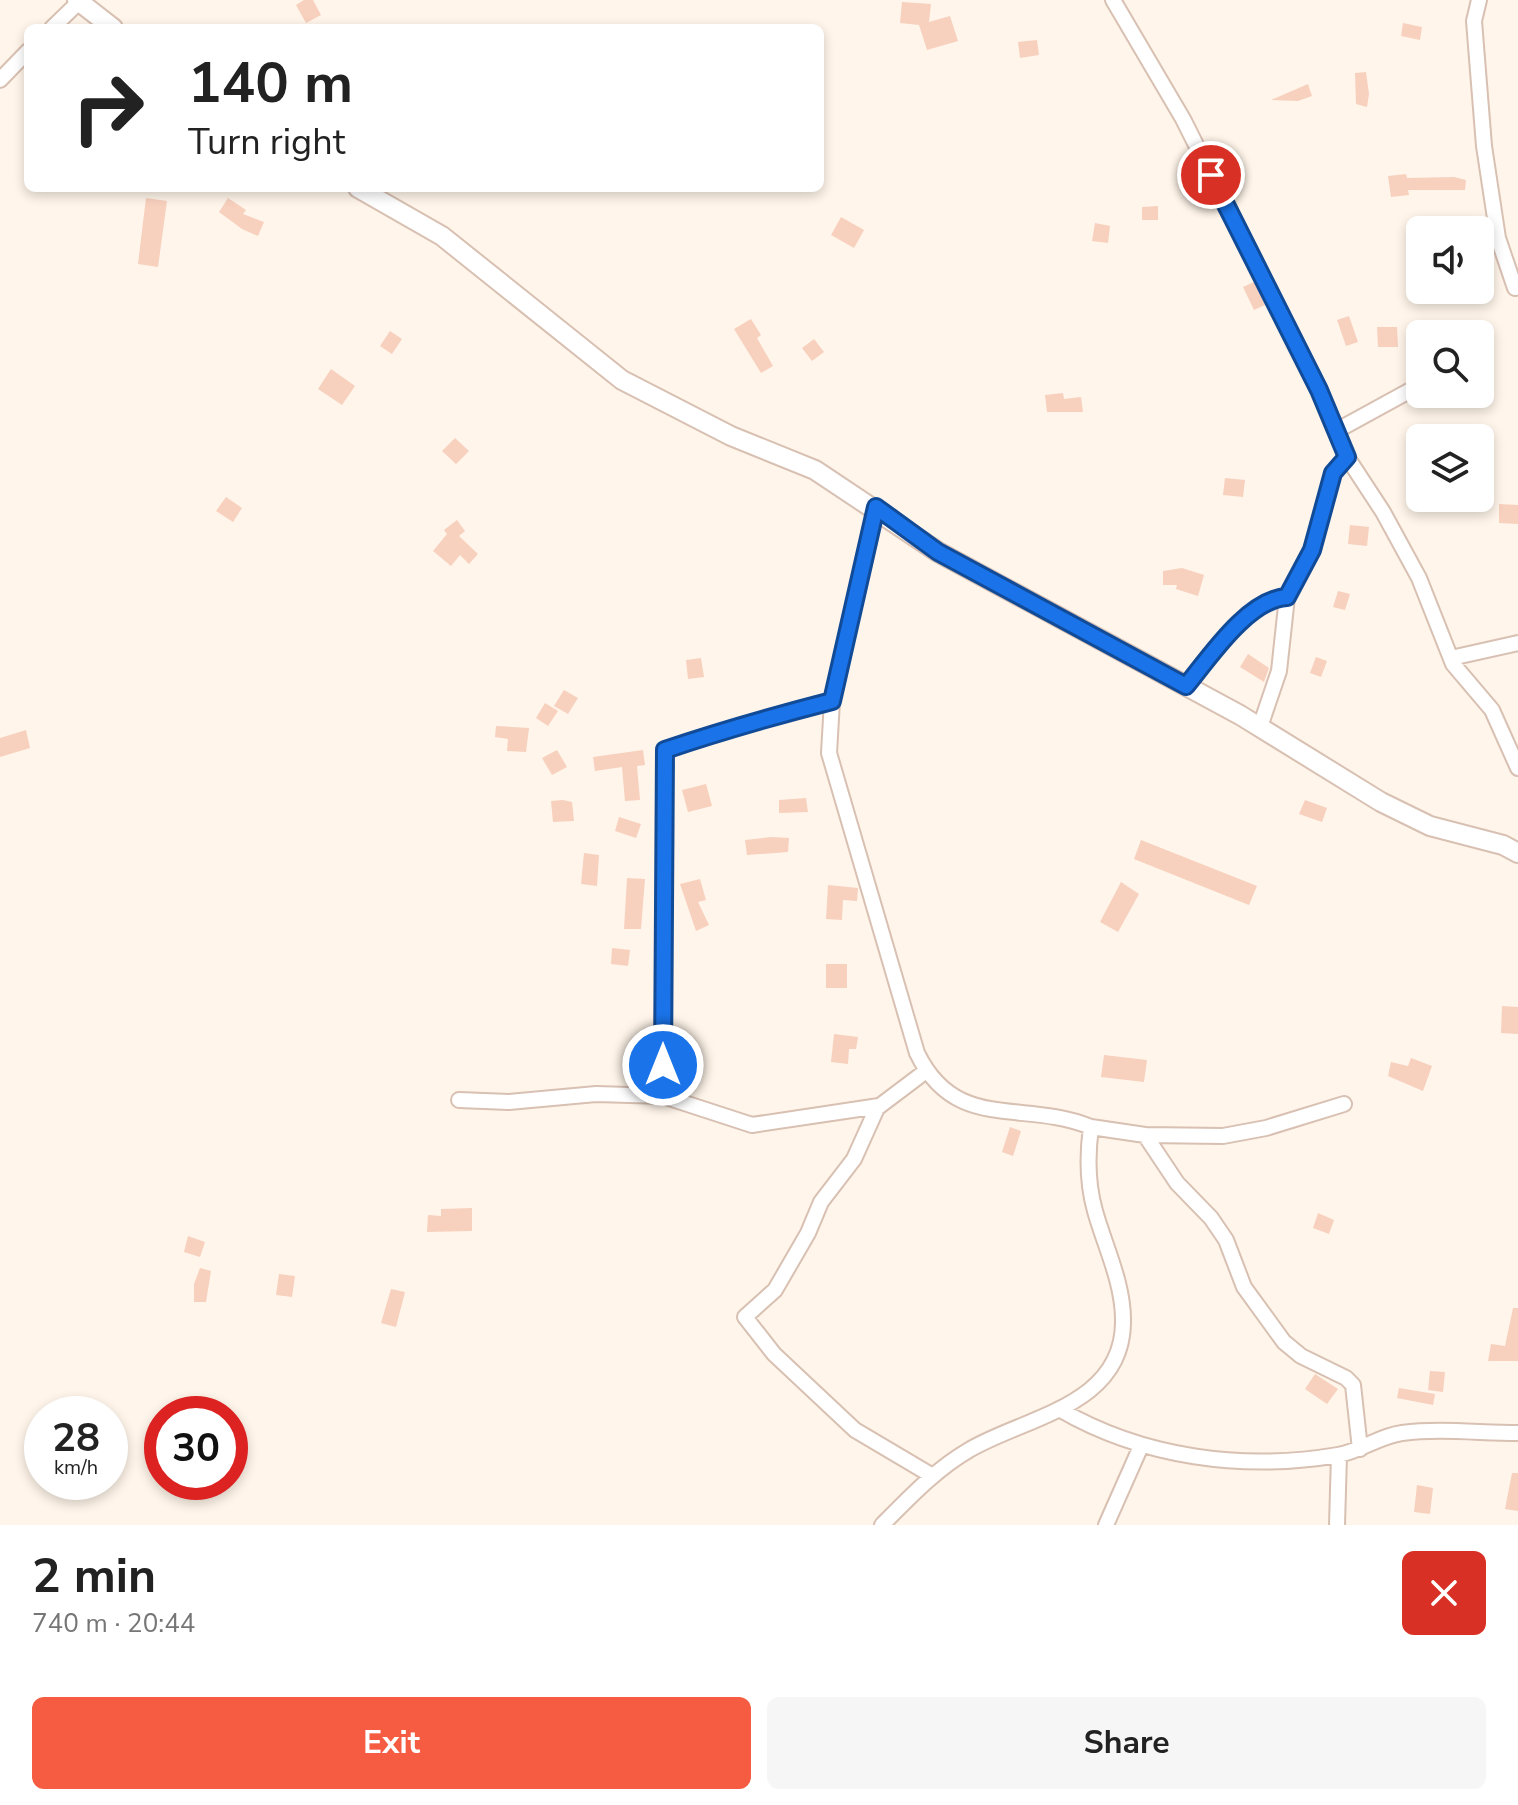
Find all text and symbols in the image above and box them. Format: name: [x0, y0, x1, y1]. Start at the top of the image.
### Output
text: 140 m: [188, 45, 353, 122]
icon: right: [56, 56, 160, 160]
text: Turn right: [188, 118, 345, 167]
pin: [1177, 141, 1245, 209]
icon: arrive: [1189, 153, 1233, 197]
map controls: [1406, 216, 1494, 512]
button: sound: [1406, 216, 1494, 304]
button: search: [1406, 320, 1494, 408]
button: layers: [1406, 424, 1494, 512]
position arrow: [621, 1023, 705, 1107]
speed limit sign: 30: [144, 1396, 248, 1500]
text: 28: [52, 1411, 100, 1465]
text: km/h: [54, 1454, 98, 1481]
text: 2 min: [32, 1543, 156, 1609]
button: close: [1402, 1551, 1486, 1635]
text: 740 m · 20:44: [32, 1606, 195, 1641]
button: Exit: [32, 1697, 751, 1789]
button: Share: [767, 1697, 1486, 1789]

